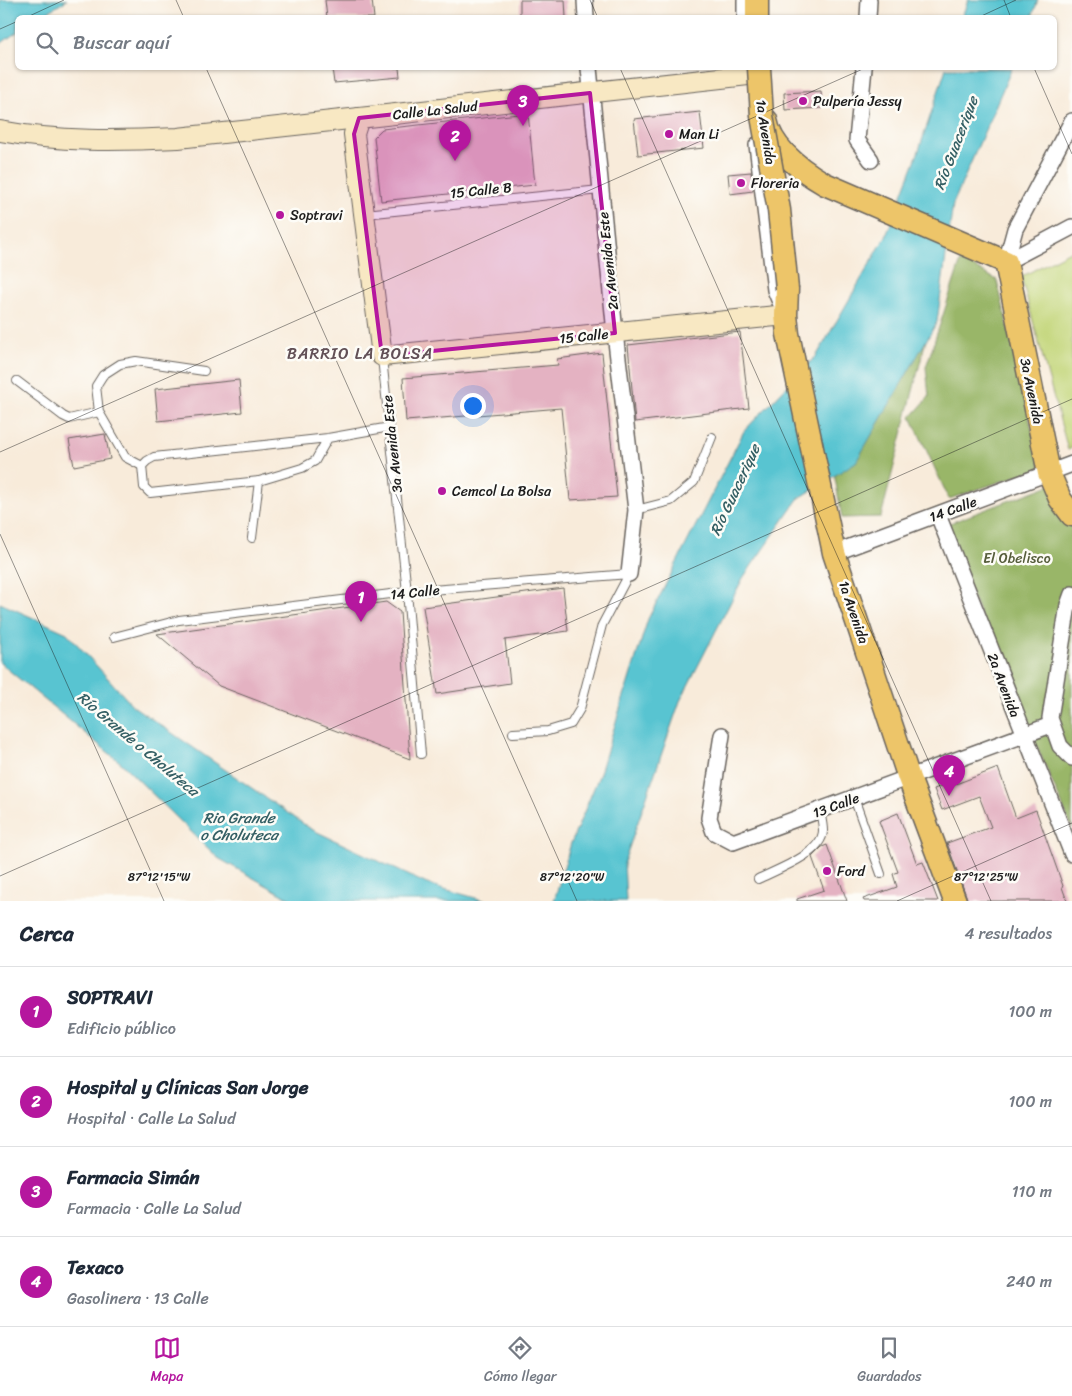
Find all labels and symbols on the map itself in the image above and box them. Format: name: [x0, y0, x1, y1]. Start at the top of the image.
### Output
pin: 3: [507, 85, 539, 126]
place label: Pulpería Jessy: [813, 89, 902, 114]
water label: Río Guacerique: [926, 91, 986, 194]
street label: Calle La Salud: [391, 93, 480, 127]
marker: Pulpería Jessy: [797, 95, 809, 107]
street label: 1a Avenida: [748, 98, 783, 166]
pin: 2: [439, 120, 471, 161]
place label: Man Li: [679, 122, 720, 147]
marker: Man Li: [663, 128, 675, 140]
place label: Floreria: [751, 171, 799, 196]
street label: 15 Calle B: [449, 175, 513, 206]
marker: Floreria: [735, 177, 747, 189]
place label: Soptravi: [290, 203, 344, 228]
marker: Soptravi: [274, 209, 286, 221]
street label: 2a Avenida Este: [591, 211, 626, 311]
street label: 15 Calle: [558, 321, 610, 351]
district label: BARRIO LA BOLSA: [287, 339, 433, 368]
street label: 3a Avenida: [1012, 356, 1051, 427]
your location: [460, 393, 486, 419]
street label: 3a Avenida Este: [375, 394, 410, 494]
water label: Río Guacerique: [702, 439, 768, 540]
place label: Cemcol La Bolsa: [452, 479, 552, 504]
marker: Cemcol La Bolsa: [436, 485, 448, 497]
street label: 14 Calle: [926, 489, 981, 530]
park label: El Obelisco: [983, 546, 1051, 571]
street label: 14 Calle: [389, 577, 441, 608]
street label: 1a Avenida: [831, 577, 876, 647]
pin: 1: [345, 581, 377, 622]
street label: 2a Avenida: [980, 649, 1027, 721]
water label: Río Grande o Choluteca: [71, 685, 207, 805]
pin: 4: [933, 755, 965, 796]
street label: 13 Calle: [809, 785, 863, 825]
water label: Rio Grande o Choluteca: [200, 805, 280, 848]
place label: Ford: [837, 859, 866, 884]
marker: Ford: [821, 865, 833, 877]
text: 87°12'15"W: [128, 866, 191, 888]
text: 87°12'20"W: [540, 866, 605, 888]
text: 87°12'25"W: [954, 866, 1019, 888]

